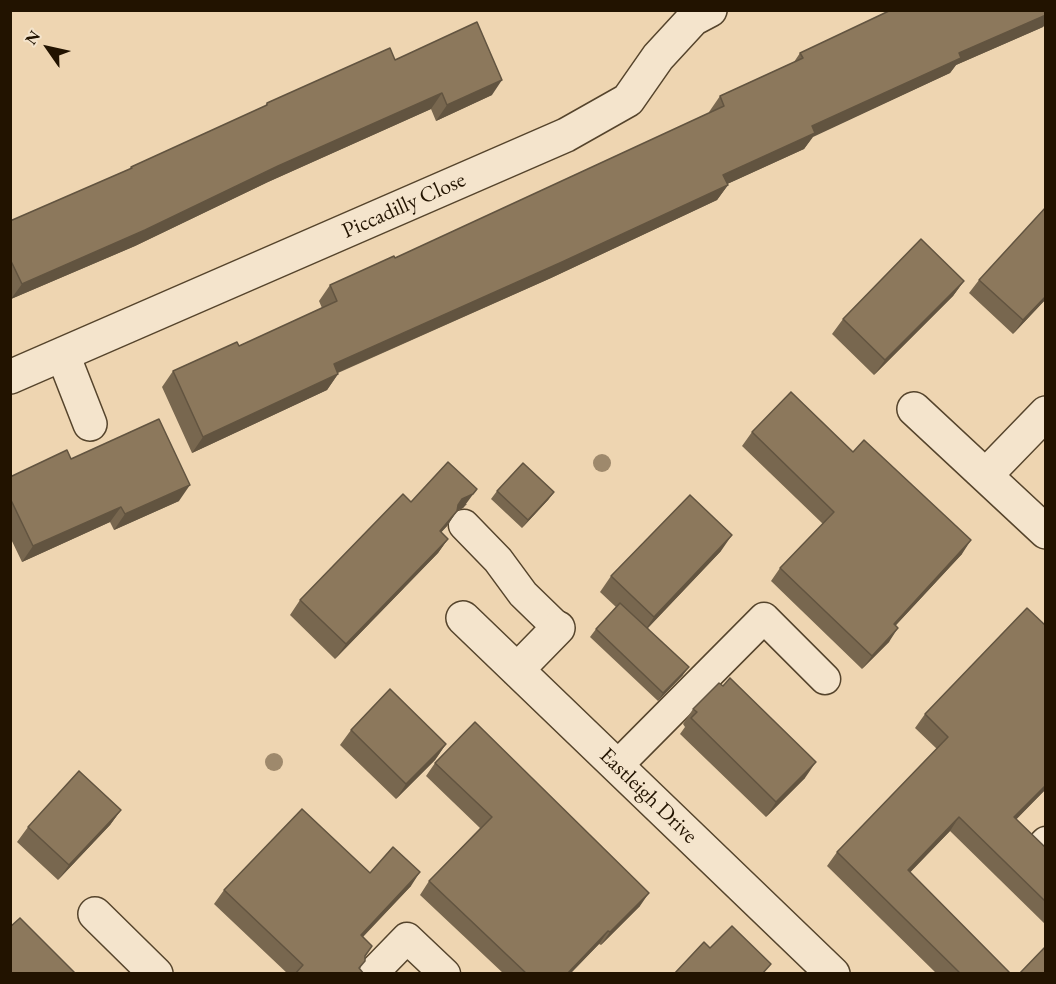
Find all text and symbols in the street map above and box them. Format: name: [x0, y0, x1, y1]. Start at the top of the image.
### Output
north arrow: [18, 18, 78, 78]
text: N: [20, 26, 45, 49]
street label: Piccadilly Close: [338, 167, 470, 245]
street label: Eastleigh Drive: [593, 743, 703, 849]

